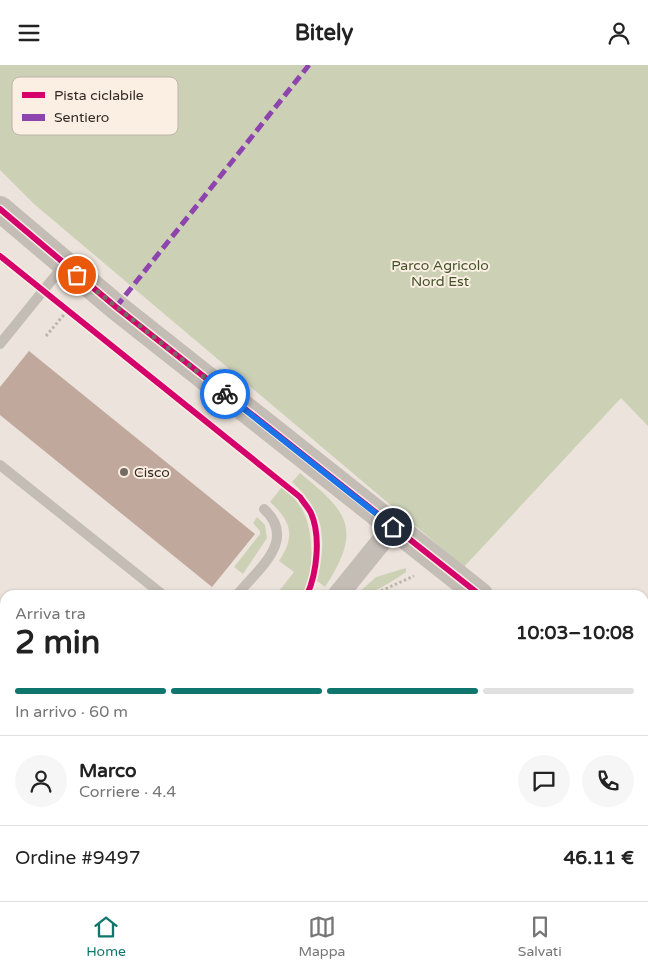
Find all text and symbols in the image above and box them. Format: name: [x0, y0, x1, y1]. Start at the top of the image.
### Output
icon: menu: [15, 19, 43, 47]
icon: person: [605, 19, 633, 47]
text: Bitely: [295, 20, 353, 46]
legend: [12, 77, 178, 135]
text: Pista ciclabile: [54, 87, 144, 104]
text: Sentiero: [54, 109, 109, 126]
pin: [56, 254, 98, 296]
park label: Parco Agricolo Nord Est: [391, 257, 489, 290]
icon: bag: [63, 261, 91, 289]
courier: [200, 369, 250, 419]
icon: bike: [211, 380, 239, 408]
place label: Cisco: [134, 464, 170, 481]
marker: Cisco: [118, 466, 130, 478]
pin: [372, 506, 414, 548]
icon: home: [379, 513, 407, 541]
text: Arriva tra: [15, 604, 86, 624]
text: 10:03–10:08: [516, 622, 634, 644]
text: 2 min: [15, 624, 100, 662]
text: In arrivo · 60 m: [15, 702, 128, 722]
button: person: [15, 755, 67, 807]
button: chat: [518, 755, 570, 807]
button: phone: [582, 755, 634, 807]
text: Marco: [79, 760, 137, 782]
text: Corriere · 4.4: [79, 782, 176, 802]
text: Ordine #9497: [15, 847, 141, 869]
text: 46.11 €: [563, 847, 634, 869]
tab: Home: [86, 913, 126, 960]
tab: Mappa: [298, 913, 345, 960]
tab: Salvati: [518, 913, 562, 960]

